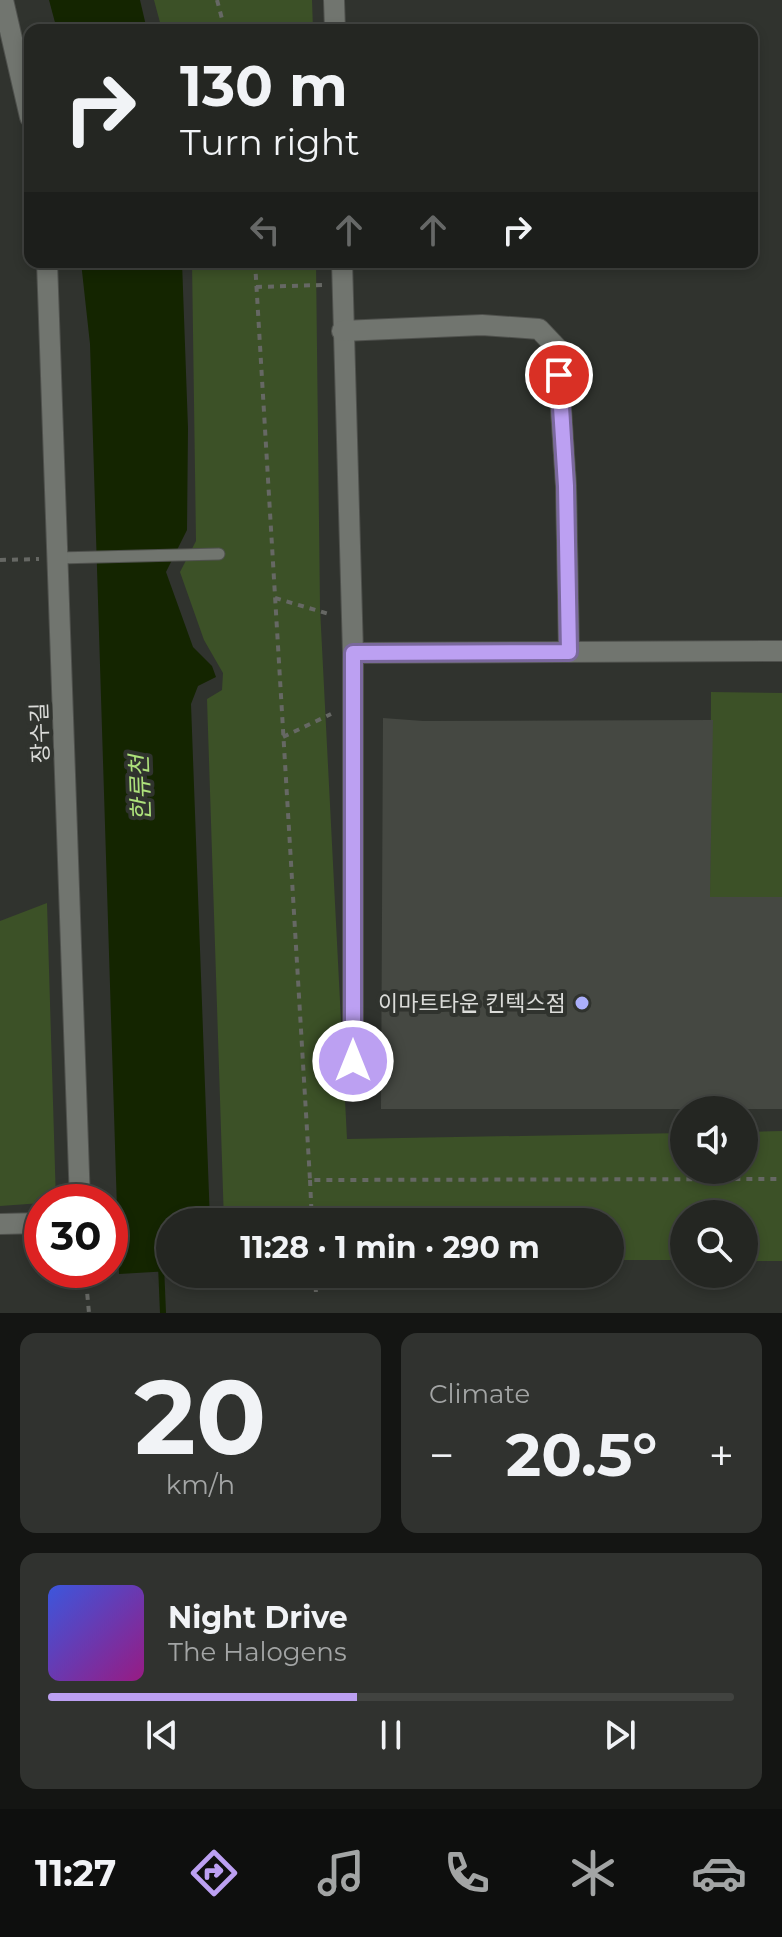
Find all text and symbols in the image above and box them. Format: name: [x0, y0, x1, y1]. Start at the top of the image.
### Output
text: 130 m: [180, 52, 348, 120]
icon: right: [48, 56, 152, 160]
text: Turn right: [180, 120, 360, 164]
icon: left: [243, 208, 287, 252]
icon: ahead: [327, 208, 371, 252]
icon: ahead: [411, 208, 455, 252]
icon: right: [495, 208, 539, 252]
pin: [525, 341, 593, 409]
icon: arrive: [537, 353, 581, 397]
street label: 장수길: [25, 702, 55, 764]
water label: 한류천: [124, 751, 156, 822]
place label: 이마트타운 킨텍스점: [378, 990, 566, 1017]
marker: 이마트타운 킨텍스점: [573, 994, 591, 1012]
position arrow: [311, 1019, 395, 1103]
map controls: [670, 1096, 758, 1288]
button: sound: [670, 1096, 758, 1184]
speed limit sign: 30: [24, 1184, 128, 1288]
button: search: [670, 1200, 758, 1288]
text: 11:28 · 1 min · 290 m: [240, 1229, 540, 1266]
text: 20: [135, 1353, 266, 1480]
text: Climate: [429, 1378, 530, 1410]
text: 20.5°: [506, 1418, 657, 1491]
text: −: [429, 1428, 454, 1482]
text: +: [709, 1428, 734, 1482]
text: km/h: [166, 1469, 235, 1501]
text: Night Drive: [168, 1599, 348, 1636]
text: The Halogens: [168, 1636, 347, 1668]
icon: previous: [140, 1713, 184, 1757]
icon: pause: [369, 1713, 413, 1757]
icon: next: [598, 1713, 642, 1757]
icon: directions: [186, 1845, 242, 1901]
icon: music: [313, 1845, 369, 1901]
icon: phone: [439, 1845, 495, 1901]
icon: climate: [565, 1845, 621, 1901]
icon: car: [691, 1845, 747, 1901]
text: 11:27: [35, 1851, 116, 1895]

